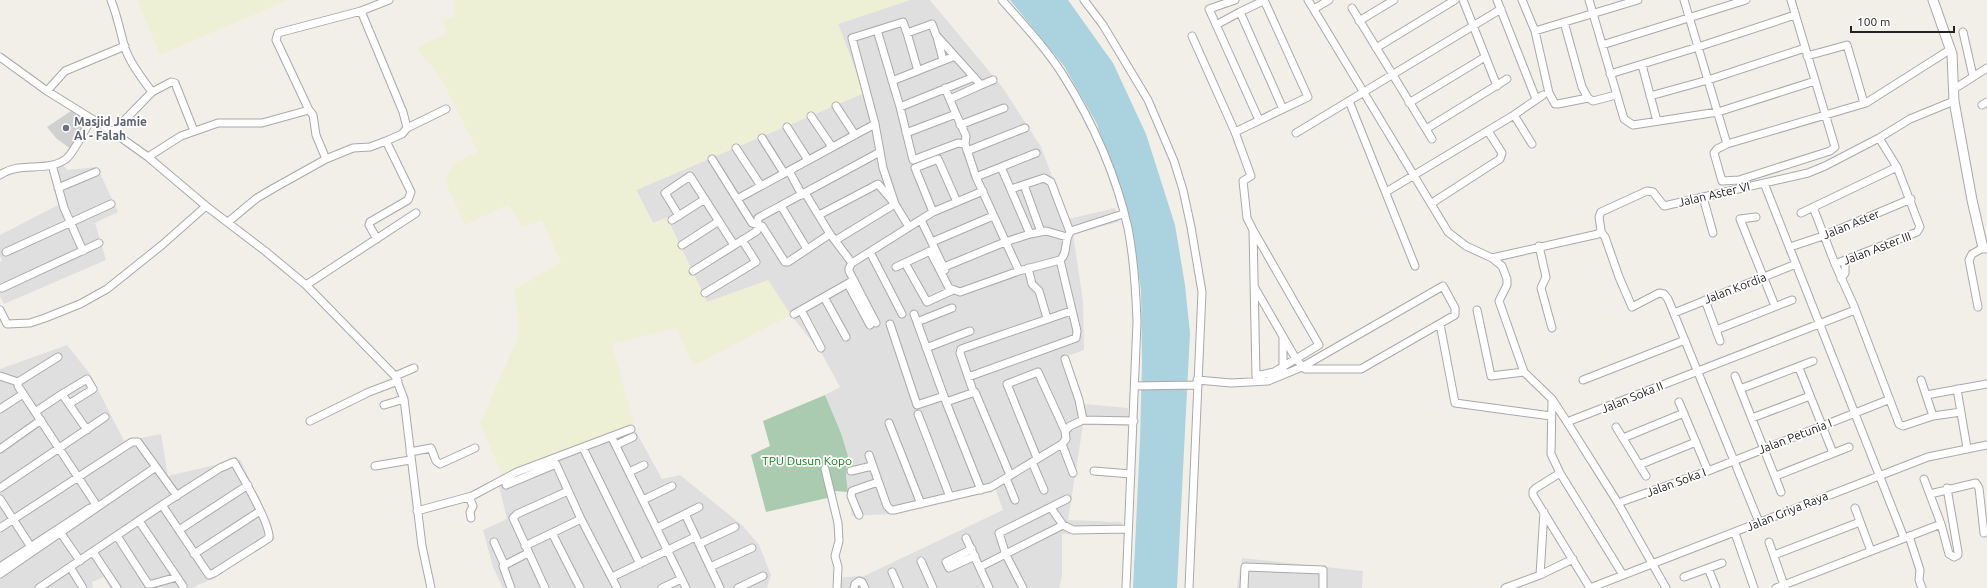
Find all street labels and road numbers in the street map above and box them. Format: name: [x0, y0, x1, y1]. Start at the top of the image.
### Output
street label: Jalan Aster VI: [1677, 179, 1751, 209]
street label: Jalan Aster: [1821, 207, 1882, 241]
street label: Jalan Aster III: [1841, 229, 1913, 267]
street label: Jalan Kordia: [1702, 270, 1768, 306]
street label: Jalan Soka II: [1599, 379, 1665, 415]
street label: Jalan Petunia I: [1756, 416, 1834, 456]
street label: Jalan Soka I: [1644, 465, 1708, 499]
street label: Jalan Griya Raya: [1744, 489, 1830, 533]

